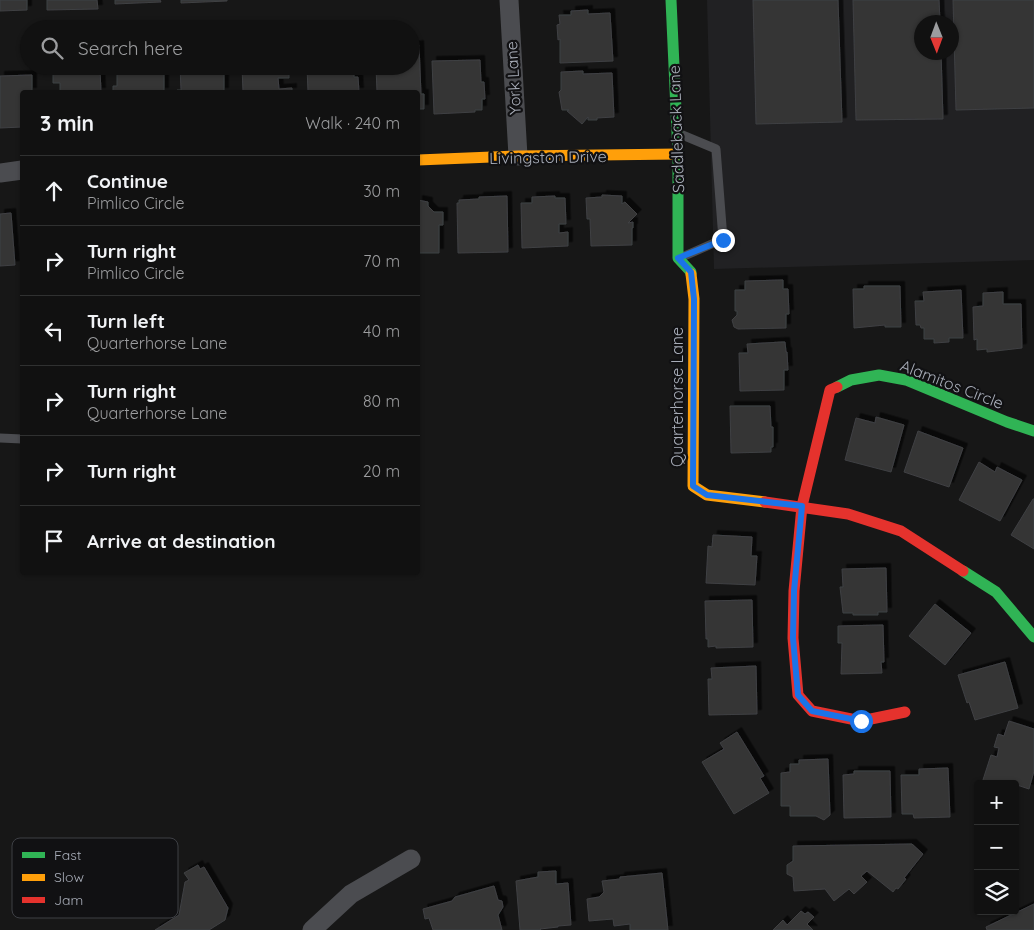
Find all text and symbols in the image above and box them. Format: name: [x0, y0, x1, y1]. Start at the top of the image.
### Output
north arrow: [914, 15, 959, 60]
search box: [20, 20, 420, 75]
icon: search: [38, 34, 66, 62]
text: Search here: [78, 36, 183, 60]
street label: York Lane: [501, 41, 525, 115]
street label: Saddleback Lane: [664, 65, 688, 193]
text: 3 min: [40, 110, 94, 136]
text: Walk · 240 m: [305, 113, 400, 133]
street label: Livingston Drive: [489, 146, 607, 168]
text: Continue: [87, 169, 168, 193]
icon: ahead: [40, 177, 68, 205]
text: 30 m: [363, 181, 400, 201]
text: Pimlico Circle: [87, 193, 185, 213]
route end: [712, 229, 735, 252]
text: Turn right: [87, 239, 176, 263]
icon: right: [40, 247, 68, 275]
text: 70 m: [363, 251, 400, 271]
text: Pimlico Circle: [87, 263, 185, 283]
text: Turn left: [87, 309, 165, 333]
icon: left: [40, 317, 68, 345]
text: 40 m: [363, 321, 400, 341]
street label: Quarterhorse Lane: [667, 327, 687, 467]
text: Quarterhorse Lane: [87, 333, 227, 353]
street label: Alamitos Circle: [897, 355, 1007, 413]
text: Turn right: [87, 379, 176, 403]
icon: right: [40, 387, 68, 415]
text: 80 m: [363, 391, 400, 411]
text: Quarterhorse Lane: [87, 403, 227, 423]
icon: right: [40, 457, 68, 485]
text: Turn right: [87, 459, 176, 483]
text: 20 m: [363, 461, 400, 481]
icon: arrive: [40, 527, 68, 555]
text: Arrive at destination: [87, 529, 276, 553]
route start: [850, 710, 873, 733]
map controls: [974, 780, 1019, 915]
button: +: [974, 780, 1019, 825]
button: −: [974, 825, 1019, 870]
legend: [12, 838, 178, 918]
text: Fast: [54, 846, 82, 864]
text: Slow: [54, 868, 84, 886]
button: layers: [974, 870, 1019, 915]
text: Jam: [54, 891, 83, 909]

